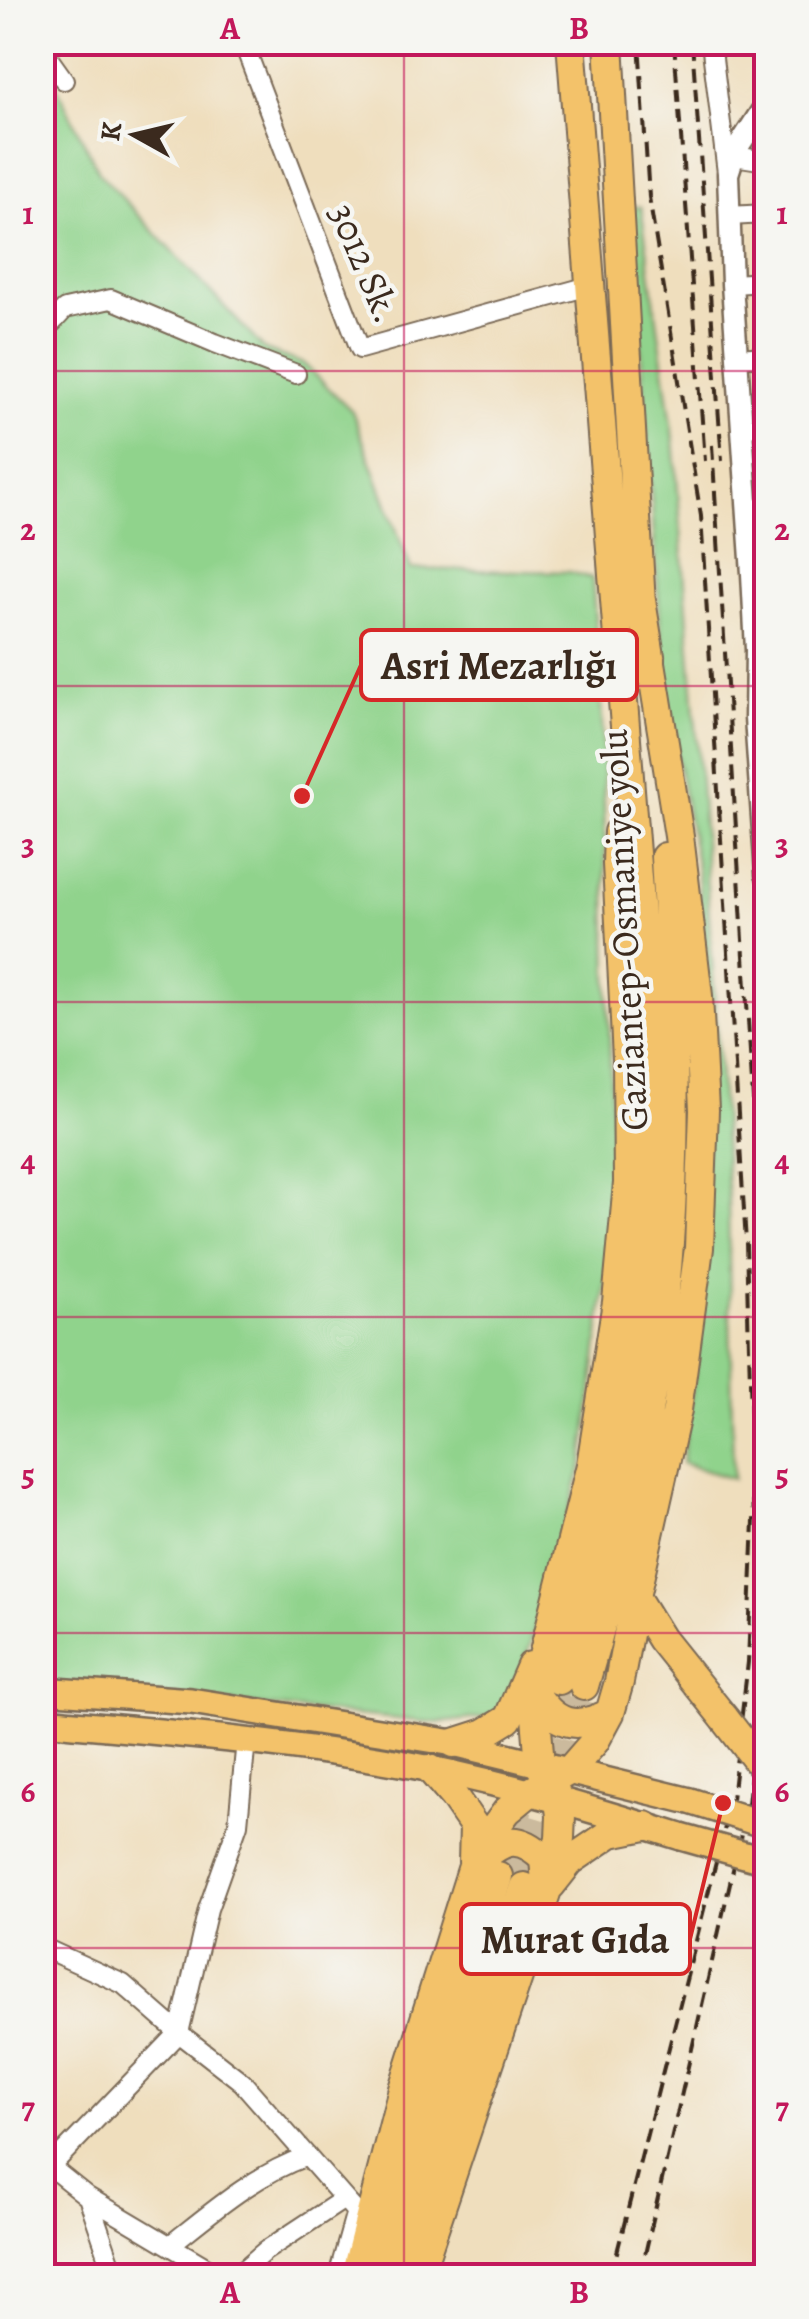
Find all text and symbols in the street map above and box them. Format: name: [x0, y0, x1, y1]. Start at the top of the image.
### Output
text: A: [219, 6, 241, 50]
text: B: [569, 6, 589, 50]
north arrow: [85, 85, 185, 185]
text: K: [91, 119, 131, 143]
text: 1: [22, 191, 34, 235]
text: 1: [776, 191, 788, 235]
street label: 3012 Sk.: [317, 195, 413, 331]
text: 2: [20, 507, 36, 551]
text: 2: [774, 507, 790, 551]
callout: Asri Mezarlığı: [361, 630, 637, 700]
text: Asri Mezarlığı: [380, 638, 617, 693]
street label: Gaziantep-Osmaniye yolu: [587, 728, 660, 1132]
text: 3: [21, 822, 35, 866]
text: 3: [775, 822, 789, 866]
text: 4: [20, 1138, 36, 1182]
text: 4: [774, 1138, 790, 1182]
text: 5: [21, 1453, 35, 1497]
text: 5: [775, 1453, 789, 1497]
text: 6: [21, 1769, 36, 1813]
text: 6: [775, 1769, 790, 1813]
callout: Murat Gıda: [461, 1904, 690, 1974]
text: Murat Gıda: [480, 1912, 670, 1967]
text: 7: [21, 2085, 35, 2129]
text: 7: [775, 2085, 789, 2129]
text: A: [219, 2270, 241, 2314]
text: B: [569, 2270, 589, 2314]

